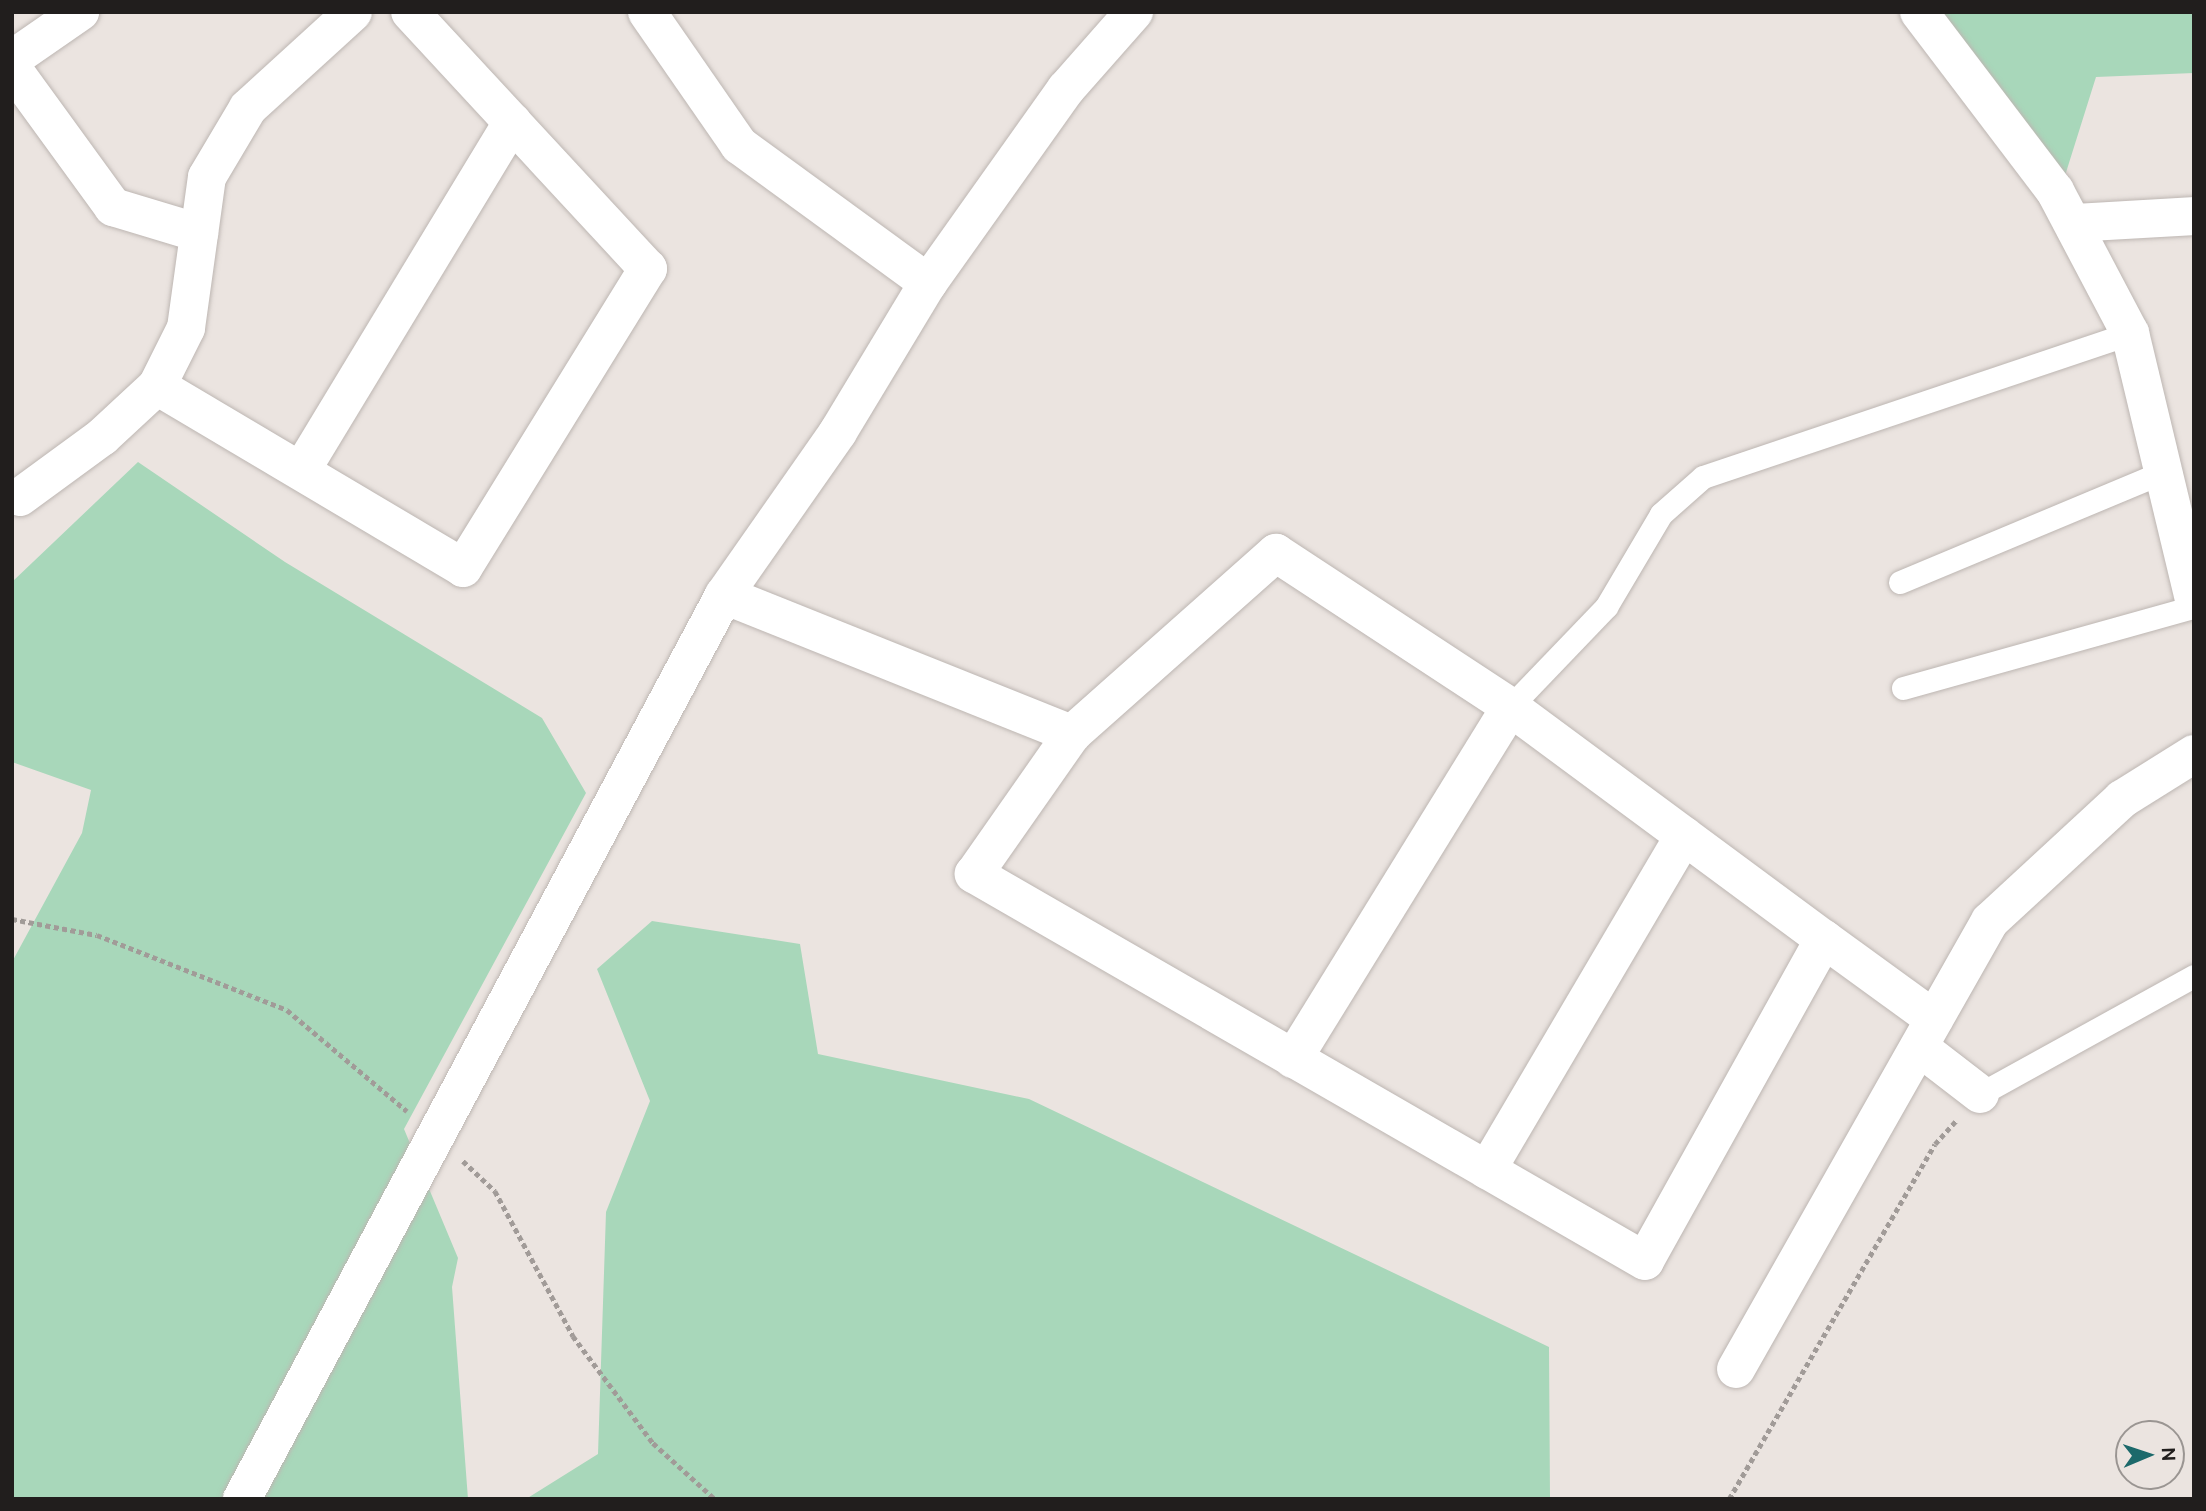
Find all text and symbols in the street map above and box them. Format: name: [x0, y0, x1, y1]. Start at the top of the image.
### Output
north arrow: [2115, 1420, 2185, 1490]
text: N: [2158, 1447, 2180, 1462]

